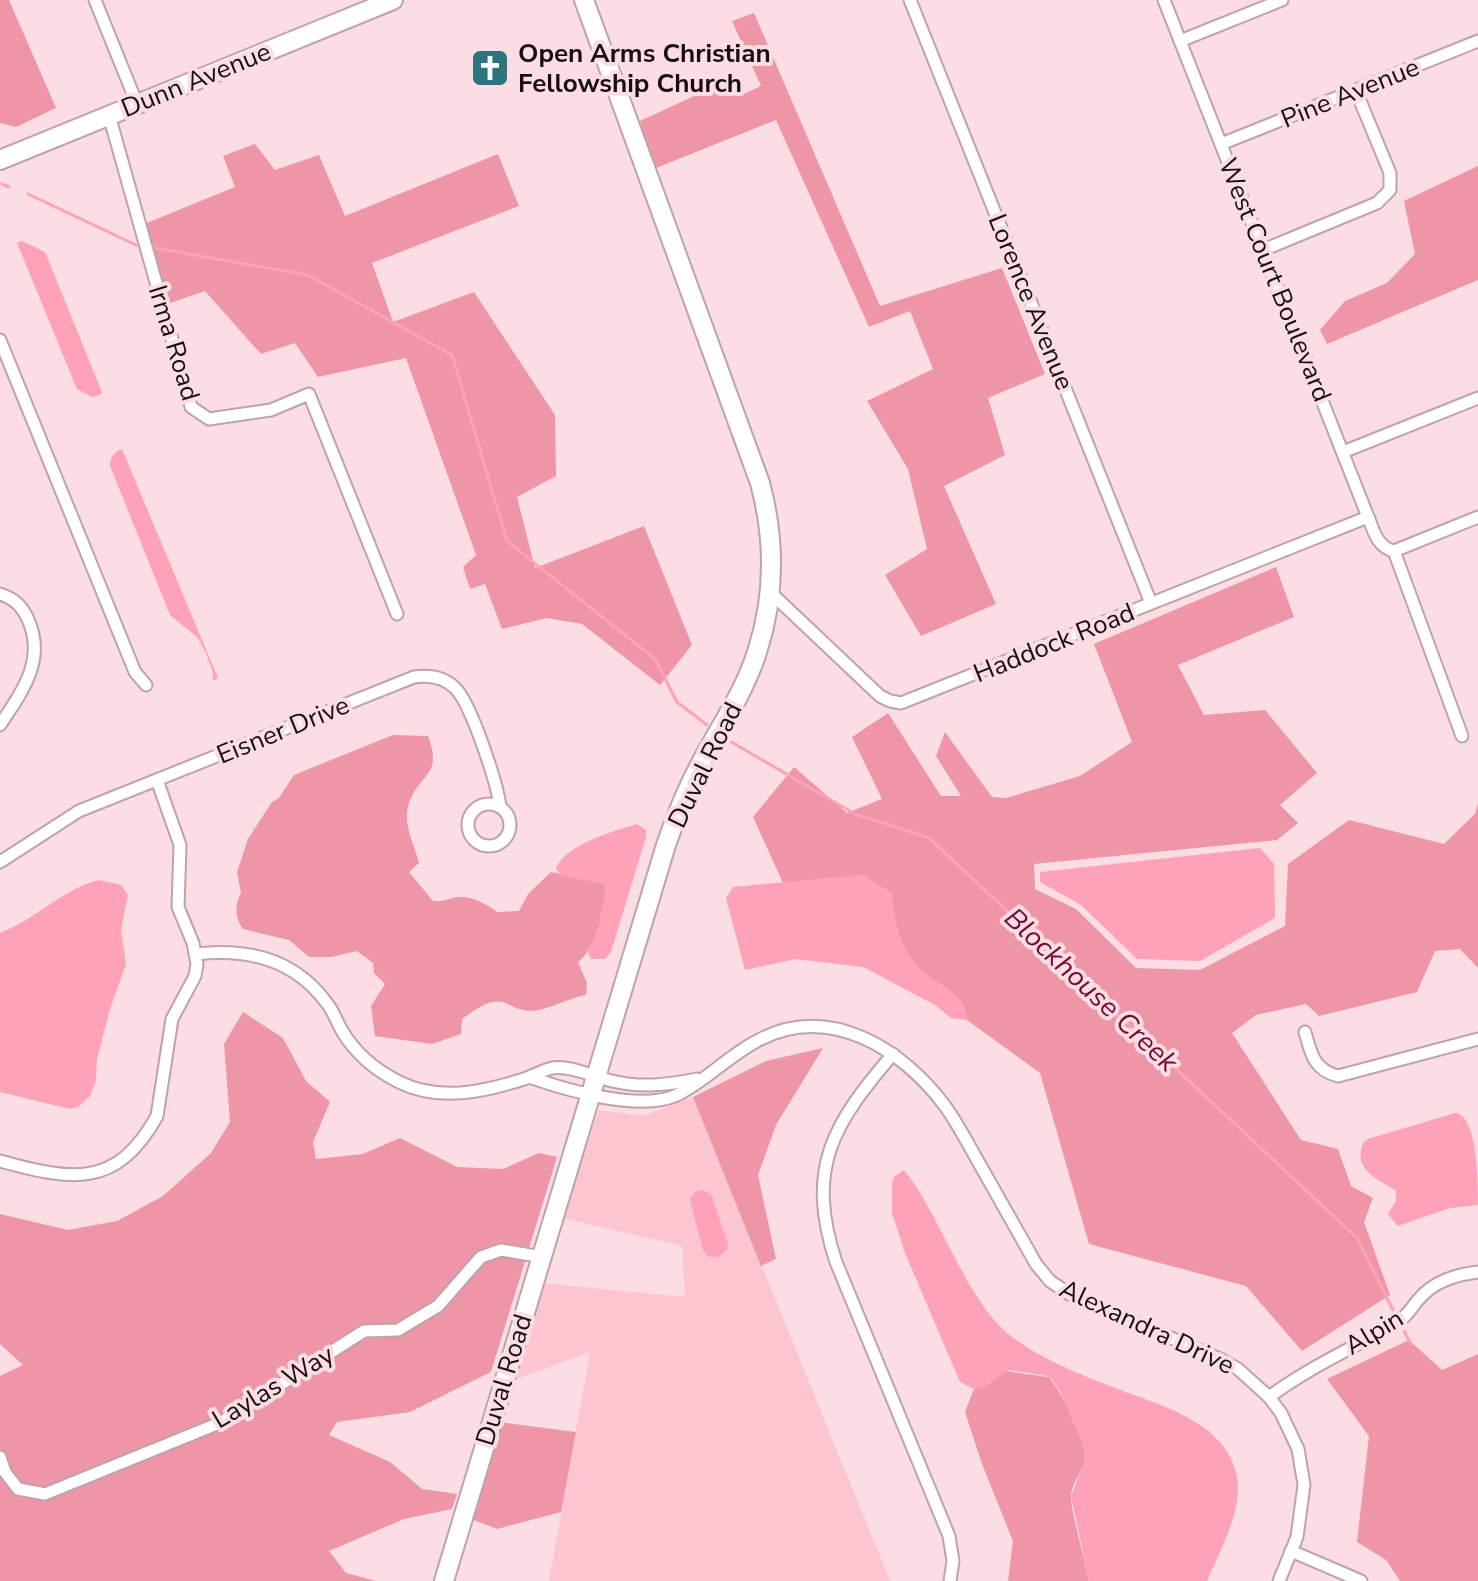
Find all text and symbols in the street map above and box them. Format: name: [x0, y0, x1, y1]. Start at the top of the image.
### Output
street label: Dunn Avenue: [116, 34, 276, 126]
place label: Open Arms Christian Fellowship Church: [518, 36, 771, 101]
church icon: Open Arms Christian Fellowship Church: [469, 47, 511, 89]
street label: Pine Avenue: [1276, 49, 1424, 137]
street label: West Court Boulevard: [1210, 153, 1340, 407]
street label: Lorence Avenue: [980, 209, 1082, 395]
street label: Irma Road: [140, 281, 208, 405]
street label: Haddock Road: [968, 595, 1140, 691]
street label: Eisner Drive: [212, 688, 354, 772]
street label: Duval Road: [660, 696, 750, 834]
water label: Blockhouse Creek: [996, 899, 1187, 1081]
street label: Alexandra Drive: [1054, 1271, 1240, 1383]
street label: Alpin: [1338, 1301, 1410, 1363]
street label: Duval Road: [467, 1310, 541, 1450]
street label: Laylas Way: [206, 1337, 341, 1437]

